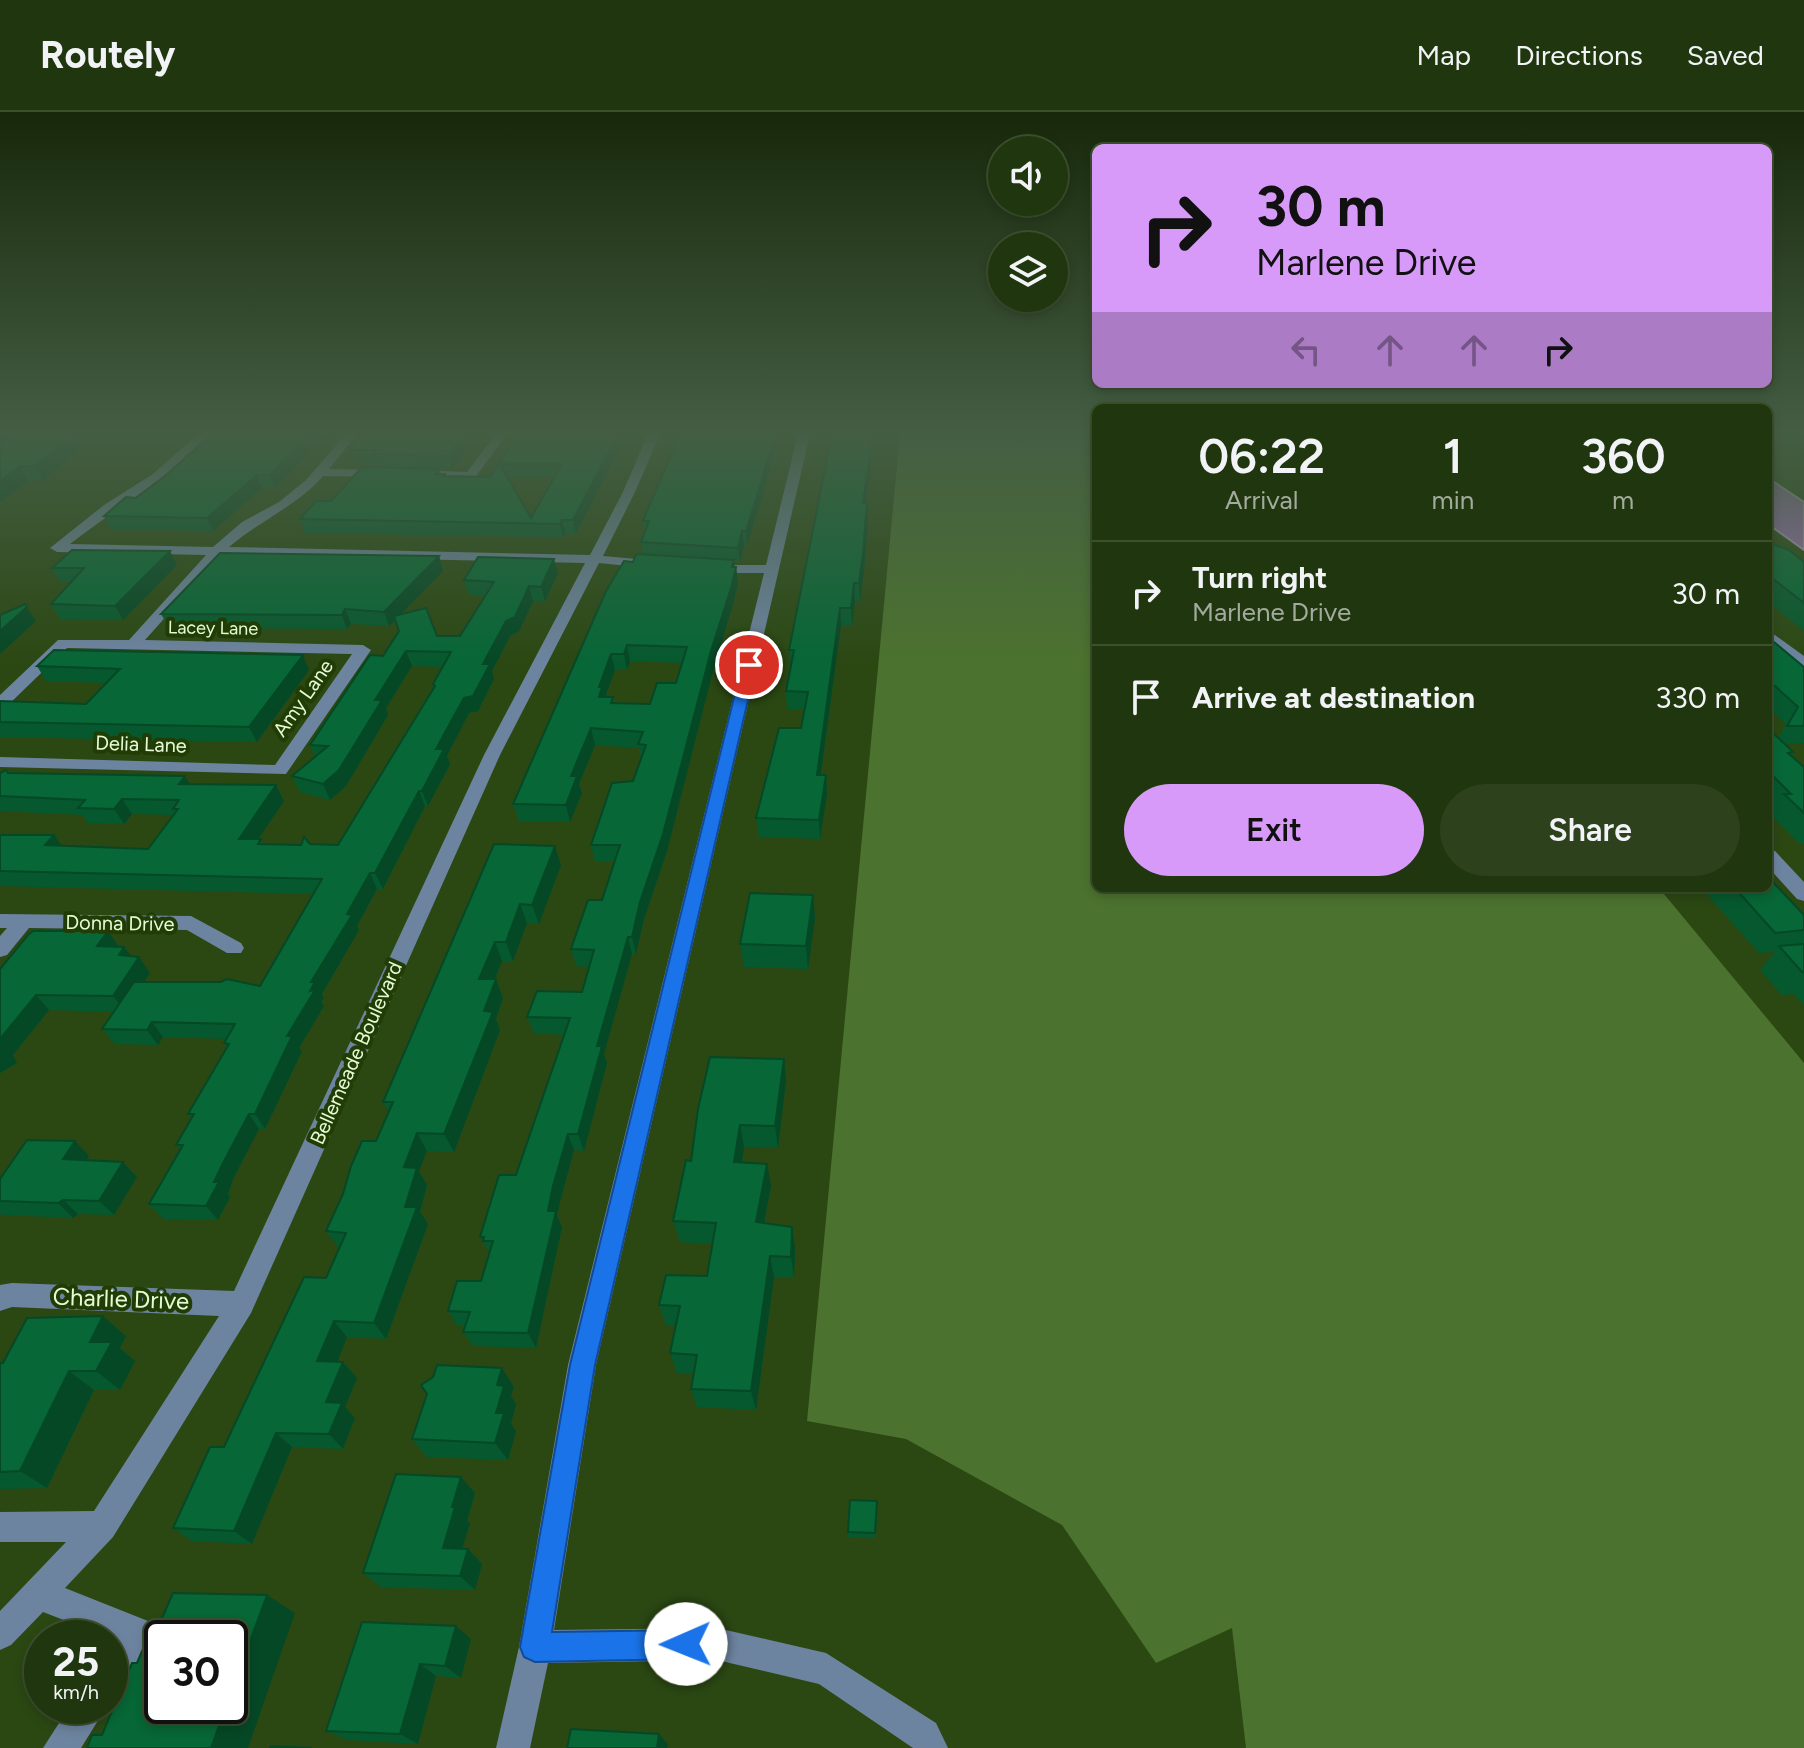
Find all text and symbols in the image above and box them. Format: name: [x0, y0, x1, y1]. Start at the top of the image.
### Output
text: Routely: [40, 32, 175, 78]
text: Map: [1417, 38, 1471, 72]
text: Directions: [1515, 38, 1643, 72]
text: Saved: [1687, 38, 1764, 72]
map controls: [988, 136, 1068, 312]
button: sound: [988, 136, 1068, 216]
text: 30 m: [1256, 173, 1386, 240]
icon: right: [1124, 176, 1228, 280]
button: layers: [988, 232, 1068, 312]
text: Marlene Drive: [1256, 241, 1476, 284]
icon: left: [1284, 328, 1328, 372]
icon: ahead: [1368, 328, 1412, 372]
icon: ahead: [1452, 328, 1496, 372]
icon: right: [1536, 328, 1580, 372]
text: 06:22: [1198, 427, 1325, 485]
text: 1: [1443, 427, 1463, 485]
text: 360: [1581, 427, 1666, 485]
text: Arrival: [1225, 484, 1299, 516]
text: min: [1432, 484, 1474, 516]
text: m: [1612, 484, 1634, 516]
text: Turn right: [1192, 559, 1327, 596]
icon: right: [1124, 571, 1168, 615]
text: 30 m: [1672, 575, 1740, 612]
text: Marlene Drive: [1192, 596, 1351, 628]
street label: Lacey Lane: [168, 616, 258, 640]
pin: [715, 631, 783, 699]
icon: arrive: [727, 643, 771, 687]
street label: Amy Lane: [268, 655, 338, 741]
icon: arrive: [1124, 675, 1168, 719]
text: Arrive at destination: [1192, 679, 1475, 716]
text: 330 m: [1655, 679, 1740, 716]
street label: Delia Lane: [95, 730, 187, 758]
button: Exit: [1124, 784, 1424, 876]
button: Share: [1440, 784, 1740, 876]
street label: Donna Drive: [65, 910, 175, 936]
street label: Bellemeade Boulevard: [305, 958, 407, 1148]
street label: Charlie Drive: [52, 1282, 190, 1315]
position arrow: [644, 1602, 728, 1686]
speed limit sign: 30: [144, 1620, 248, 1724]
text: 25: [53, 1638, 99, 1686]
text: km/h: [53, 1680, 99, 1704]

